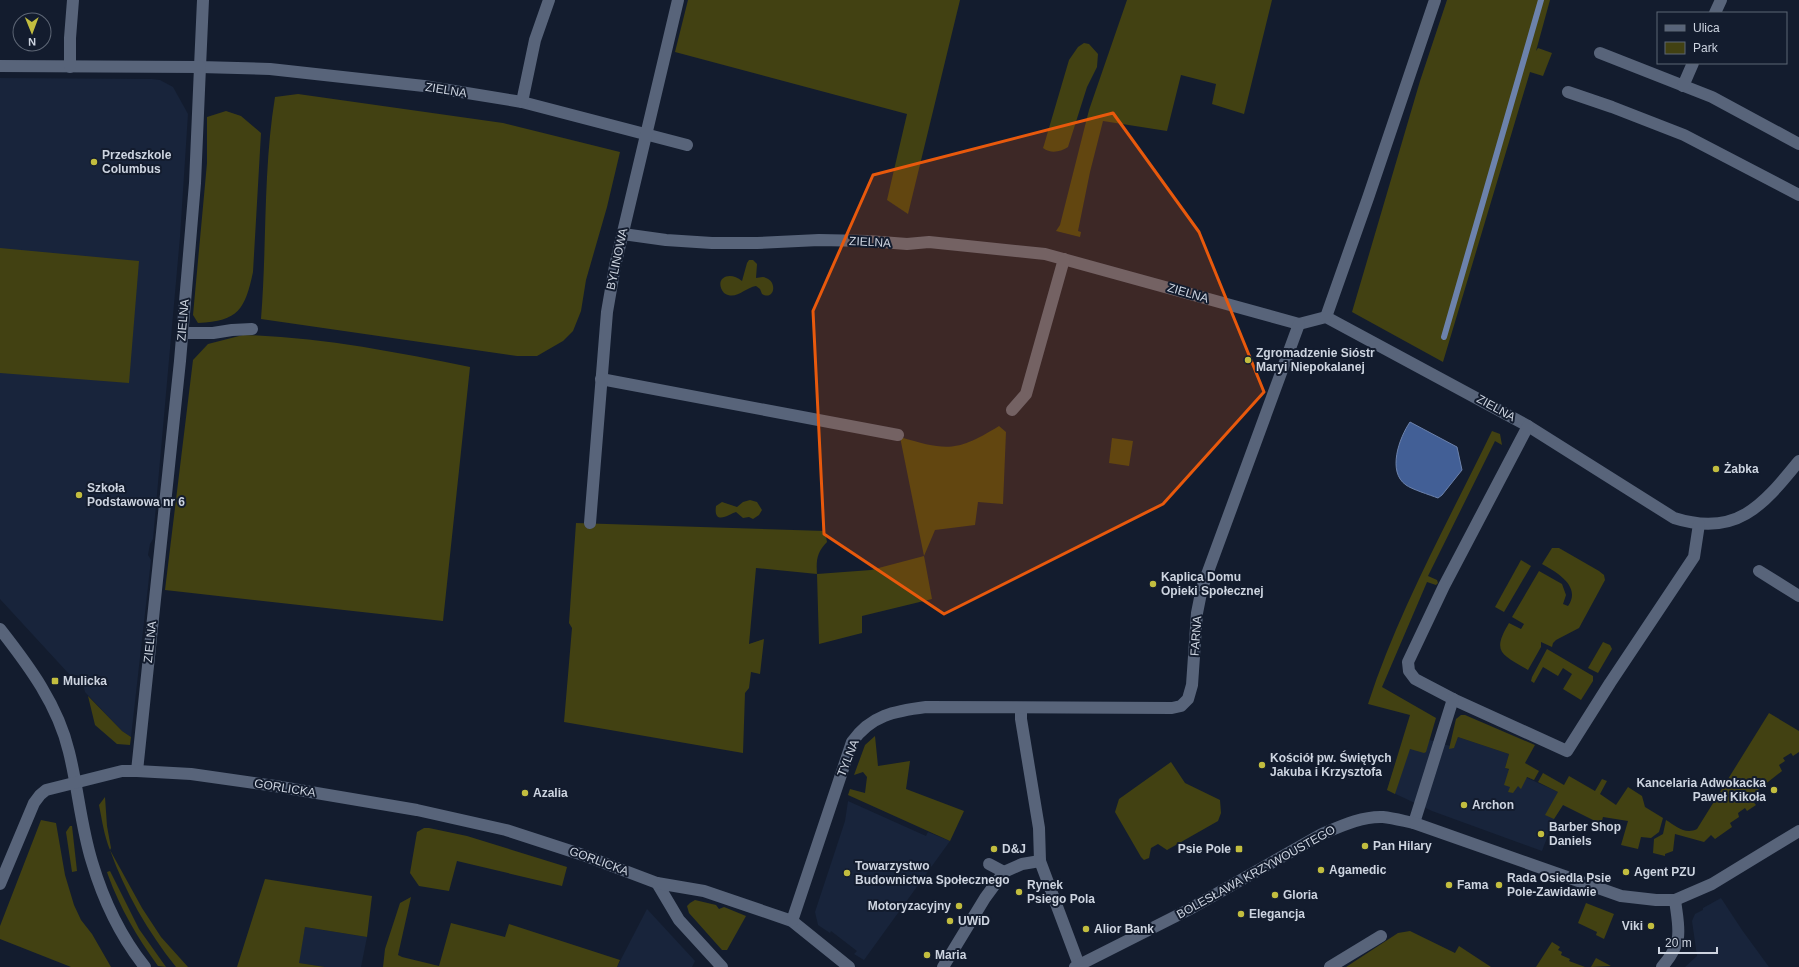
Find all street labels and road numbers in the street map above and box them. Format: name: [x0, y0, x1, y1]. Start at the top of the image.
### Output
street label: ZIELNA: [424, 80, 468, 100]
street label: BYLINOWA: [604, 227, 630, 291]
street label: ZIELNA: [849, 234, 891, 250]
street label: ZIELNA: [1166, 280, 1210, 306]
street label: ZIELNA: [174, 298, 192, 342]
street label: ZIELNA: [1474, 392, 1518, 424]
street label: FARNA: [1188, 616, 1204, 656]
street label: ZIELNA: [141, 620, 159, 664]
street label: TYLNA: [834, 737, 862, 779]
street label: GORLICKA: [253, 776, 317, 800]
street label: BOLESŁAWA KRZYWOUSTEGO: [1174, 822, 1338, 922]
street label: GORLICKA: [567, 844, 631, 878]

